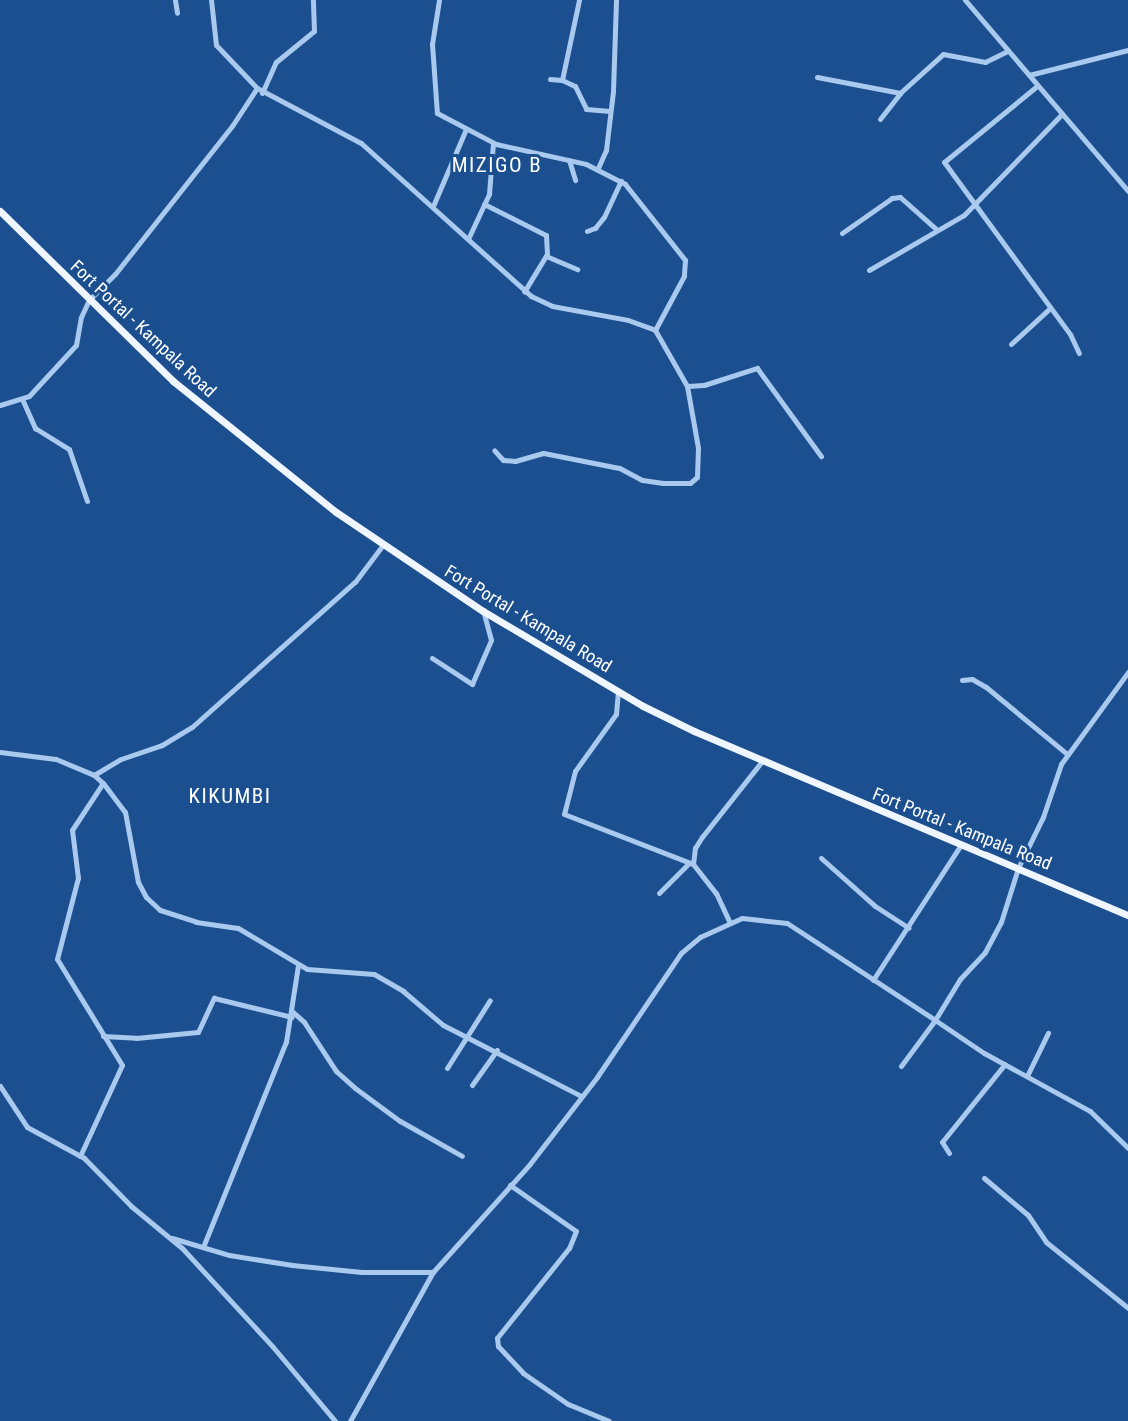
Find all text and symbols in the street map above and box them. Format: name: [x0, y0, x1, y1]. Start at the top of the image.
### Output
district label: MIZIGO B: [452, 152, 542, 178]
street label: Fort Portal - Kampala Road: [66, 256, 220, 402]
street label: Fort Portal - Kampala Road: [441, 561, 615, 677]
district label: KIKUMBI: [188, 783, 272, 809]
street label: Fort Portal - Kampala Road: [869, 783, 1055, 875]

